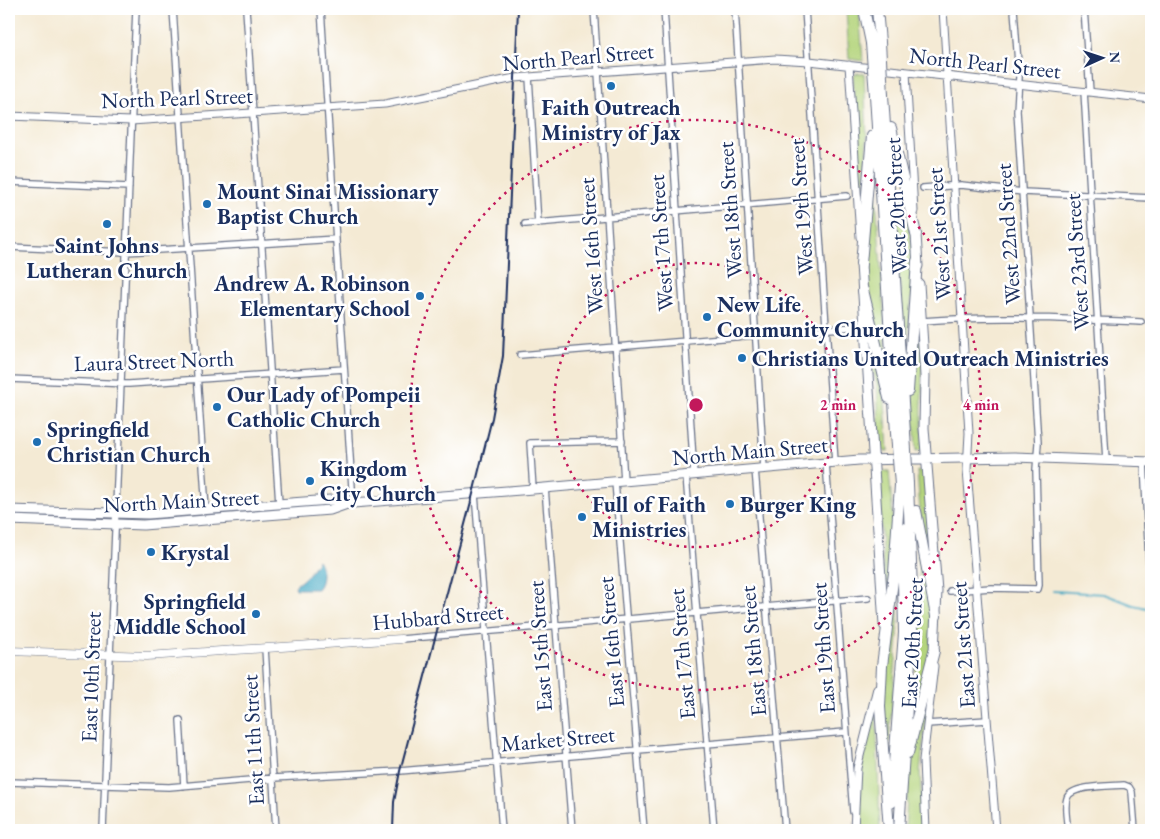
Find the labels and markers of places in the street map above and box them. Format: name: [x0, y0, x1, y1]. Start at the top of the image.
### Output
marker: Faith Outreach Ministry of Jax: [605, 80, 617, 92]
place label: Faith Outreach Ministry of Jax: [541, 93, 681, 147]
place label: Mount Sinai Missionary Baptist Church: [217, 177, 439, 231]
marker: Mount Sinai Missionary Baptist Church: [201, 198, 213, 210]
marker: Saint Johns Lutheran Church: [101, 218, 113, 230]
place label: Saint Johns Lutheran Church: [26, 231, 188, 285]
place label: Andrew A. Robinson Elementary School: [213, 269, 411, 323]
marker: Andrew A. Robinson Elementary School: [414, 290, 426, 302]
place label: New Life Community Church: [717, 290, 904, 344]
marker: New Life Community Church: [701, 311, 713, 323]
place label: Christians United Outreach Ministries: [752, 344, 1109, 373]
marker: Christians United Outreach Ministries: [736, 352, 748, 364]
place label: Our Lady of Pompeii Catholic Church: [227, 380, 421, 434]
centre of rings: [687, 396, 705, 414]
marker: Our Lady of Pompeii Catholic Church: [211, 401, 223, 413]
place label: Springfield Christian Church: [47, 415, 210, 469]
marker: Springfield Christian Church: [31, 436, 43, 448]
place label: Kingdom City Church: [320, 454, 436, 508]
marker: Kingdom City Church: [304, 475, 316, 487]
place label: Full of Faith Ministries: [592, 490, 706, 544]
place label: Burger King: [740, 490, 857, 519]
marker: Burger King: [724, 498, 736, 510]
marker: Full of Faith Ministries: [576, 511, 588, 523]
place label: Krystal: [161, 538, 229, 567]
marker: Krystal: [145, 546, 157, 558]
place label: Springfield Middle School: [115, 587, 246, 641]
marker: Springfield Middle School: [250, 608, 262, 620]

